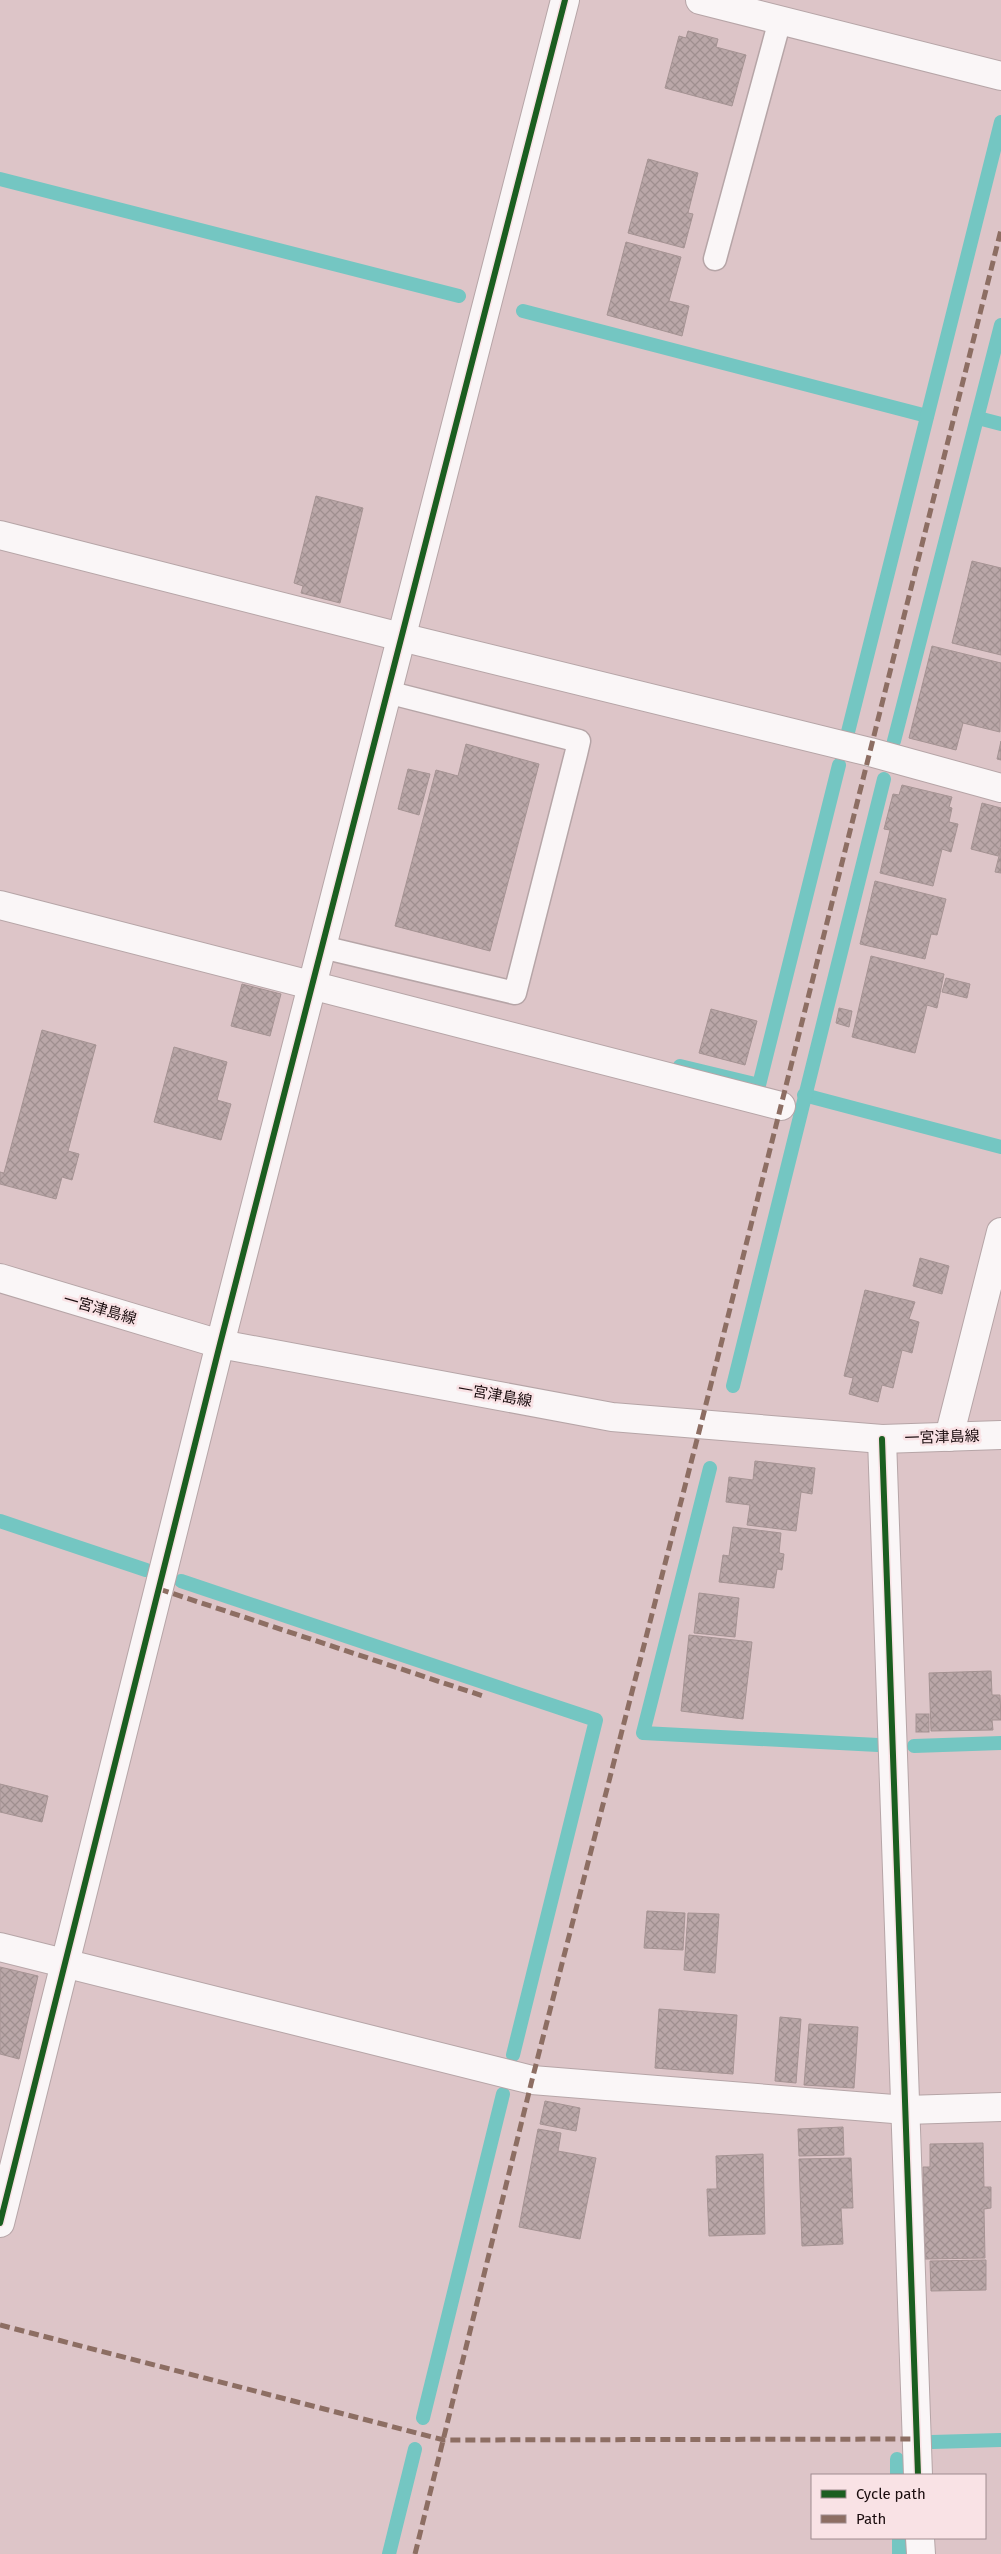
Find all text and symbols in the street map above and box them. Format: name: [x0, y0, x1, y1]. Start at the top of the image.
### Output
street label: 一宮津島線: [61, 1290, 139, 1328]
street label: 一宮津島線: [456, 1380, 534, 1410]
street label: 一宮津島線: [904, 1427, 980, 1447]
legend: [811, 2474, 986, 2539]
text: Cycle path: [856, 2485, 926, 2503]
text: Path: [856, 2510, 886, 2528]

